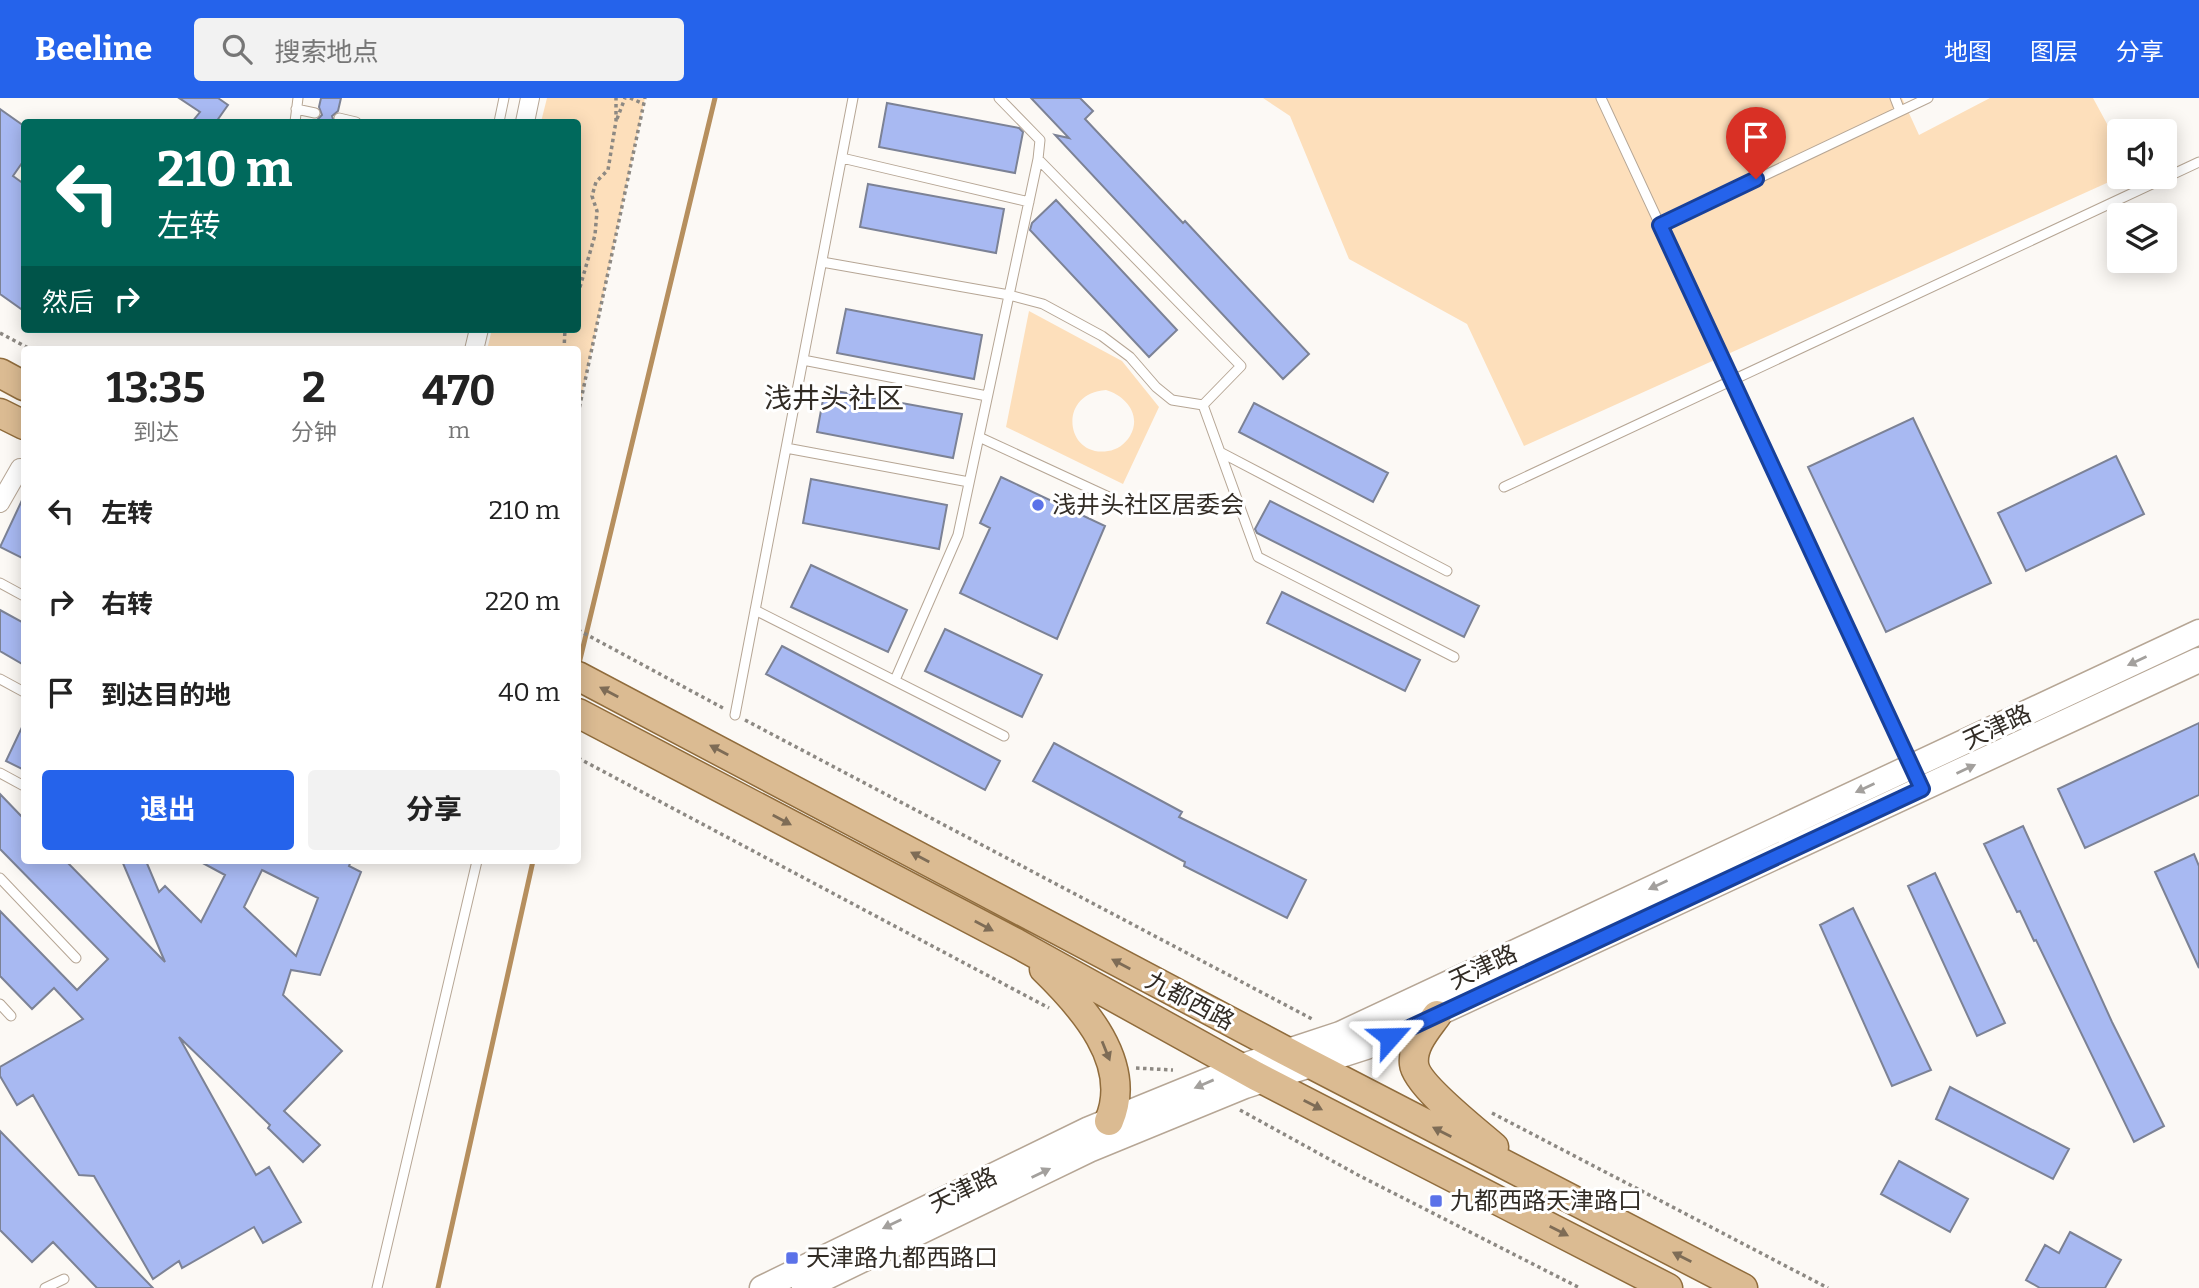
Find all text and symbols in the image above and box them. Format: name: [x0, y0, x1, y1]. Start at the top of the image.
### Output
search box: [194, 18, 684, 81]
text: Beeline: [35, 29, 152, 69]
icon: search: [218, 30, 256, 68]
text: 搜索地点: [274, 37, 379, 68]
text: 地图: [1944, 38, 1992, 66]
text: 图层: [2030, 38, 2078, 66]
text: 分享: [2116, 38, 2164, 66]
pin: [1726, 107, 1786, 179]
icon: arrive: [1737, 118, 1775, 156]
map controls: [2107, 119, 2177, 273]
button: sound: [2107, 119, 2177, 189]
text: 210 m: [157, 140, 292, 199]
icon: left: [42, 147, 133, 238]
button: layers: [2107, 203, 2177, 273]
text: 左转: [157, 207, 221, 245]
icon: right: [108, 280, 146, 318]
text: 然后: [42, 287, 94, 318]
text: 13:35: [106, 363, 206, 413]
text: 2: [302, 363, 326, 413]
text: 470: [422, 366, 496, 416]
district label: 浅井头社区: [764, 382, 904, 415]
text: m: [448, 416, 470, 444]
text: 到达: [133, 418, 179, 446]
text: 分钟: [291, 418, 337, 446]
place label: 浅井头社区居委会: [1052, 491, 1244, 519]
icon: left: [42, 492, 80, 530]
text: 210 m: [489, 495, 560, 526]
marker: 浅井头社区居委会: [1030, 497, 1046, 513]
text: 左转: [101, 498, 153, 529]
icon: right: [42, 583, 80, 621]
text: 220 m: [485, 586, 560, 617]
text: 右转: [101, 589, 153, 620]
one-way arrow: [2127, 655, 2147, 667]
icon: arrive: [42, 674, 80, 712]
text: 40 m: [498, 677, 560, 708]
text: 到达目的地: [101, 680, 231, 711]
one-way arrow: [599, 686, 619, 698]
street label: 天津路: [1958, 699, 2036, 755]
one-way arrow: [709, 744, 729, 756]
one-way arrow: [1956, 763, 1976, 774]
button: 退出: [42, 770, 294, 850]
button: 分享: [308, 770, 560, 850]
one-way arrow: [1854, 783, 1875, 794]
one-way arrow: [772, 815, 792, 826]
one-way arrow: [910, 851, 930, 863]
one-way arrow: [1648, 880, 1669, 891]
one-way arrow: [974, 920, 993, 932]
street label: 天津路: [1444, 939, 1522, 995]
one-way arrow: [1110, 958, 1130, 970]
street label: 九都西路: [1141, 966, 1239, 1036]
position arrow: [1353, 1000, 1427, 1074]
one-way arrow: [1100, 1041, 1111, 1062]
one-way arrow: [1193, 1078, 1214, 1089]
one-way arrow: [1303, 1099, 1323, 1110]
one-way arrow: [1432, 1127, 1452, 1138]
street label: 天津路: [925, 1162, 1001, 1218]
one-way arrow: [1031, 1167, 1051, 1178]
place label: 九都西路天津路口: [1450, 1187, 1642, 1215]
marker: 九都西路天津路口: [1428, 1193, 1444, 1209]
one-way arrow: [882, 1219, 903, 1230]
one-way arrow: [1549, 1226, 1569, 1237]
place label: 天津路九都西路口: [806, 1244, 998, 1272]
marker: 天津路九都西路口: [784, 1250, 800, 1266]
one-way arrow: [1672, 1251, 1692, 1263]

